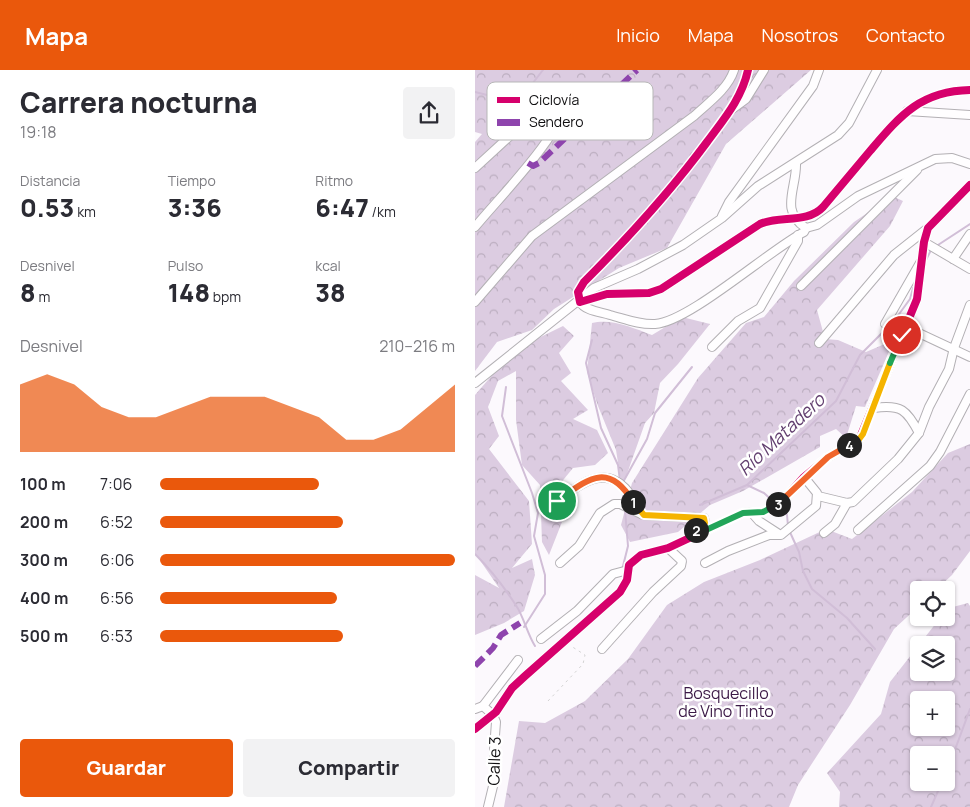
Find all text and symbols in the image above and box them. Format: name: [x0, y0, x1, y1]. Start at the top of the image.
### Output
text: Mapa: [25, 19, 88, 52]
text: Inicio: [616, 23, 660, 47]
text: Mapa: [688, 23, 734, 47]
text: Nosotros: [762, 23, 838, 47]
text: Contacto: [866, 23, 945, 47]
legend: [487, 82, 653, 140]
text: Carrera nocturna: [20, 83, 258, 121]
button: share: [403, 87, 455, 139]
text: Ciclovía: [529, 90, 579, 109]
text: Sendero: [529, 112, 584, 131]
text: 19:18: [20, 121, 56, 143]
text: Distancia: [20, 171, 80, 190]
text: Tiempo: [168, 171, 216, 190]
text: Ritmo: [315, 171, 353, 190]
text: 0.53: [20, 190, 74, 225]
text: 3:36: [168, 190, 222, 225]
text: 6:47: [315, 190, 369, 225]
text: km: [74, 202, 96, 221]
text: /km: [369, 202, 396, 221]
text: Desnivel: [20, 256, 75, 275]
text: Pulso: [168, 256, 203, 275]
text: kcal: [315, 256, 341, 275]
text: 8: [20, 275, 36, 310]
text: 148: [168, 275, 210, 310]
text: 38: [315, 275, 346, 310]
text: m: [36, 287, 50, 306]
text: bpm: [210, 287, 241, 306]
pin: [881, 314, 923, 356]
icon: check: [888, 321, 916, 349]
text: Desnivel: [20, 335, 83, 357]
text: 210–216 m: [379, 335, 455, 357]
water label: Río Matadero: [732, 387, 830, 480]
pin: 4: [837, 432, 861, 458]
text: 4: [845, 436, 854, 455]
text: 100 m: [20, 473, 66, 495]
text: 7:06: [100, 473, 133, 495]
pin: [536, 480, 578, 522]
icon: arrive: [543, 487, 571, 515]
pin: 1: [621, 490, 645, 514]
pin: 3: [765, 492, 791, 516]
text: 1: [630, 493, 637, 512]
text: 3: [774, 495, 783, 514]
text: 200 m: [20, 511, 68, 533]
text: 6:52: [100, 511, 133, 533]
pin: 2: [683, 518, 709, 542]
text: 2: [692, 521, 701, 540]
text: 300 m: [20, 549, 68, 571]
text: 6:06: [100, 549, 134, 571]
map controls: [910, 581, 955, 791]
button: locate: [910, 581, 955, 626]
text: 400 m: [20, 587, 68, 609]
text: 6:56: [100, 587, 134, 609]
text: 500 m: [20, 625, 68, 647]
text: 6:53: [100, 625, 133, 647]
button: layers: [910, 636, 955, 681]
park label: Bosquecillo de Vino Tinto: [678, 682, 774, 722]
button: +: [910, 691, 955, 736]
street label: Calle 3: [482, 736, 506, 786]
button: Guardar: [20, 739, 233, 797]
button: Compartir: [243, 739, 455, 797]
button: −: [910, 746, 955, 791]

